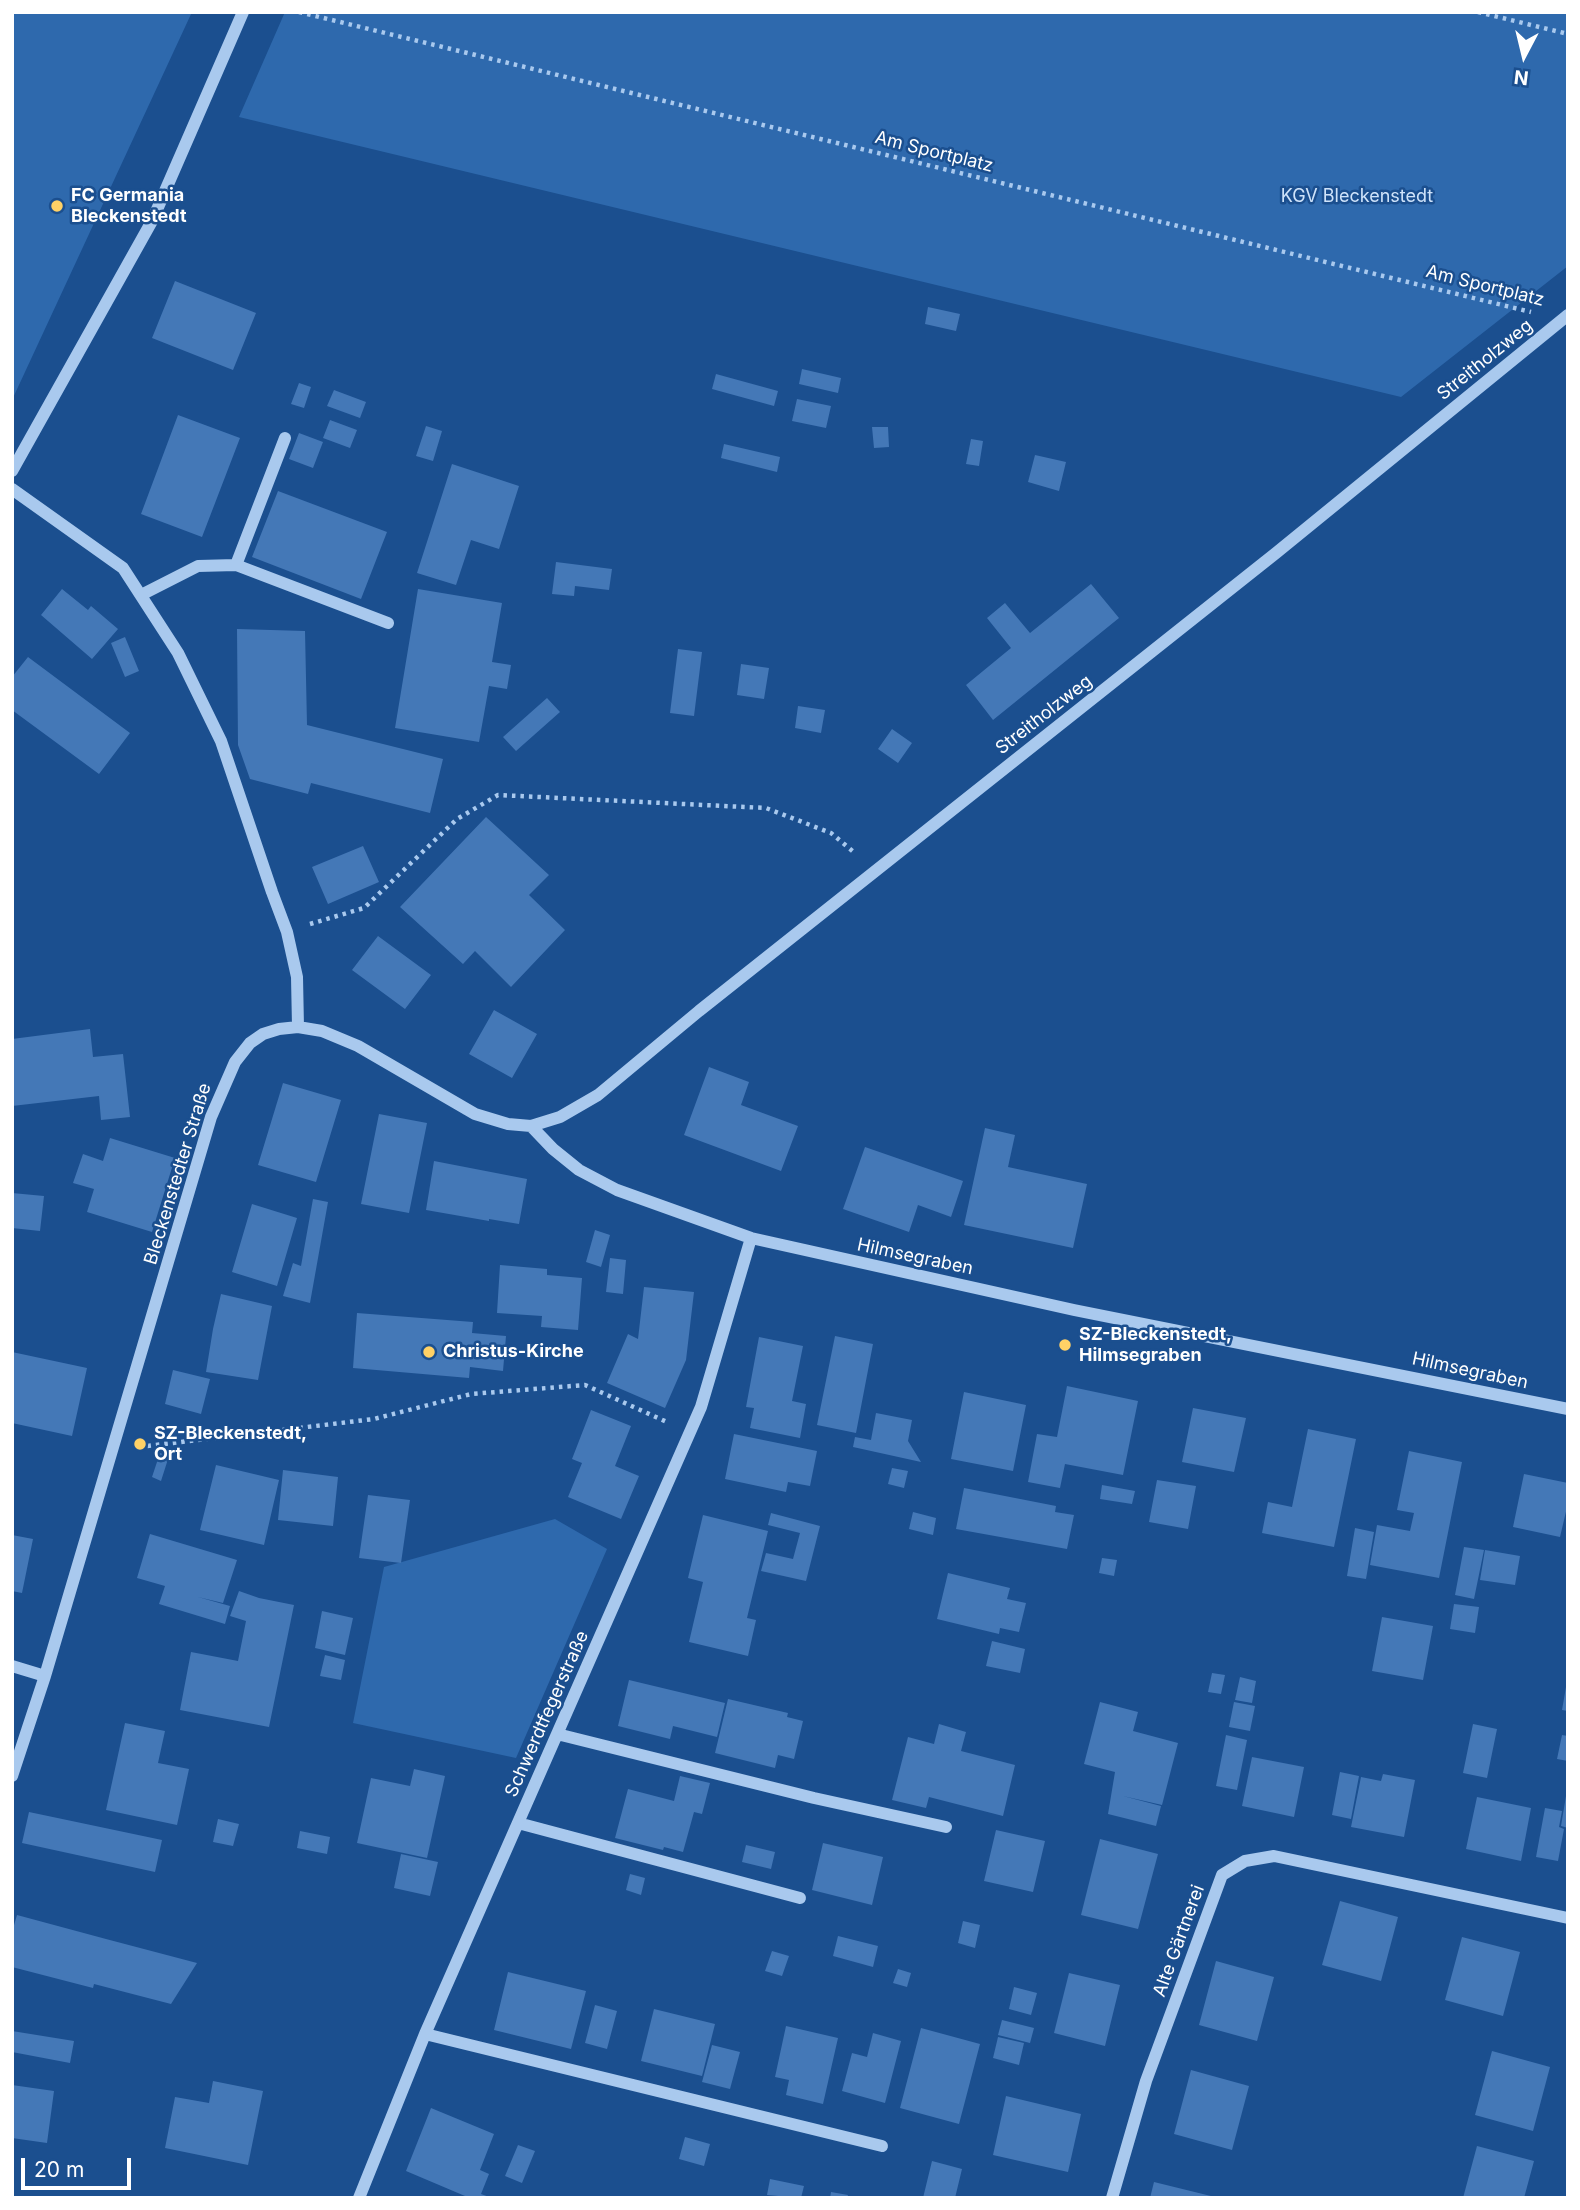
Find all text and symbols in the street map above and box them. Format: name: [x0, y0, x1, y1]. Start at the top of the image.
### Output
north arrow: [1489, 21, 1559, 91]
text: N: [1513, 65, 1530, 90]
street label: Am Sportplatz: [873, 127, 995, 177]
place label: FC Germania Bleckenstedt: [71, 185, 186, 228]
park label: KGV Bleckenstedt: [1281, 186, 1433, 208]
marker: FC Germania Bleckenstedt: [49, 198, 65, 214]
street label: Am Sportplatz: [1424, 261, 1546, 311]
street label: Streitholzweg: [1433, 315, 1537, 405]
street label: Streitholzweg: [992, 671, 1096, 759]
street label: Bleckenstedter Straße: [140, 1081, 216, 1267]
street label: Hilmsegraben: [855, 1234, 975, 1280]
place label: SZ-Bleckenstedt, Hilmsegraben: [1079, 1324, 1232, 1366]
marker: SZ-Bleckenstedt, Hilmsegraben: [1057, 1337, 1073, 1353]
place label: Christus-Kirche: [443, 1341, 584, 1363]
marker: Christus-Kirche: [421, 1344, 437, 1360]
street label: Hilmsegraben: [1410, 1348, 1530, 1394]
place label: SZ-Bleckenstedt, Ort: [154, 1423, 307, 1466]
marker: SZ-Bleckenstedt, Ort: [132, 1436, 148, 1452]
street label: Schwerdtfegerstraße: [501, 1628, 593, 1800]
street label: Alte Gärtnerei: [1149, 1882, 1209, 2000]
scale bar: [24, 2144, 135, 2188]
text: 20 m: [34, 2157, 84, 2182]

